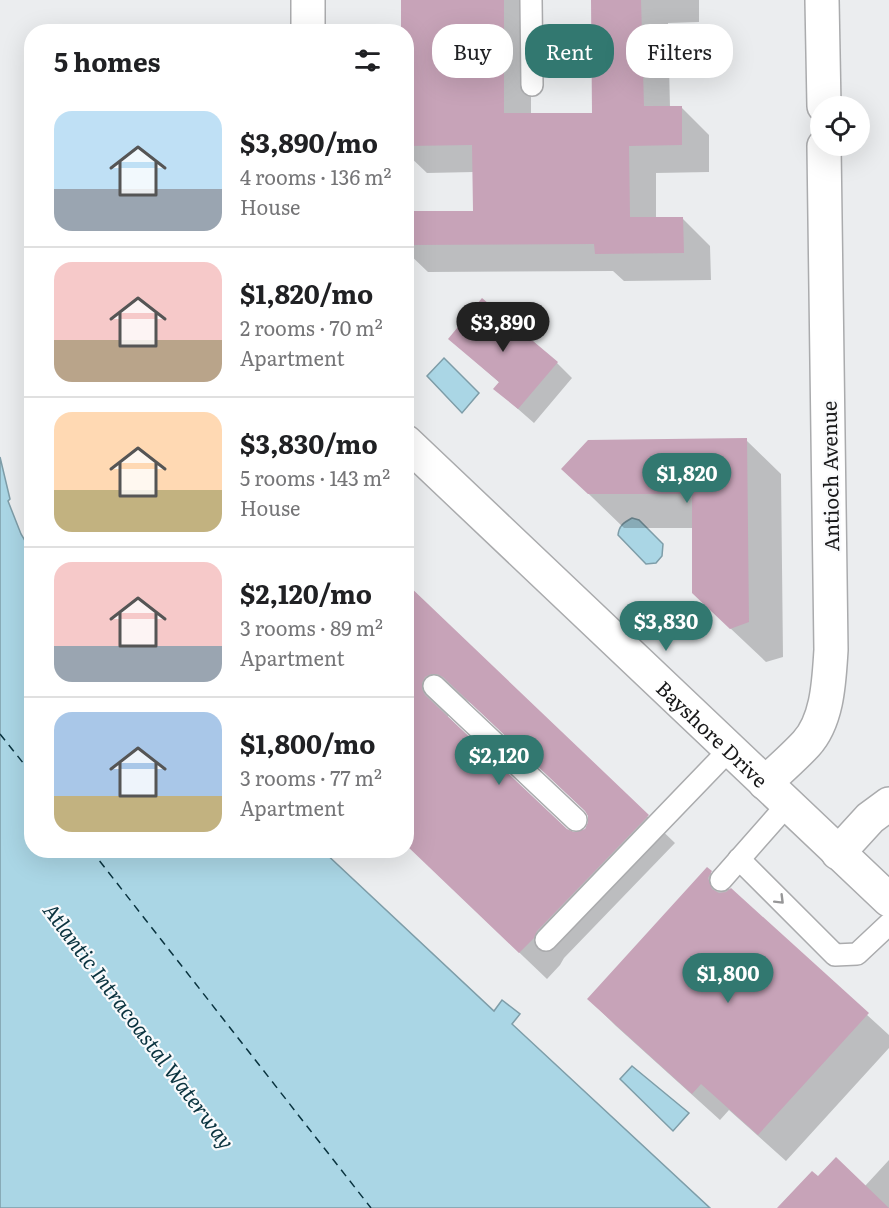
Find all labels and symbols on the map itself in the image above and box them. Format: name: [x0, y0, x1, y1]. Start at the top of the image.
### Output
pin: $3,890: [454, 302, 552, 353]
street label: Antioch Avenue: [813, 400, 845, 552]
pin: $1,820: [638, 453, 736, 504]
pin: $3,830: [617, 601, 715, 652]
street label: Bayshore Drive: [650, 673, 775, 793]
pin: $2,120: [450, 735, 548, 786]
one-way arrow: [774, 893, 784, 904]
water label: Atlantic Intracoastal Waterway: [37, 895, 243, 1155]
pin: $1,800: [679, 953, 777, 1004]

